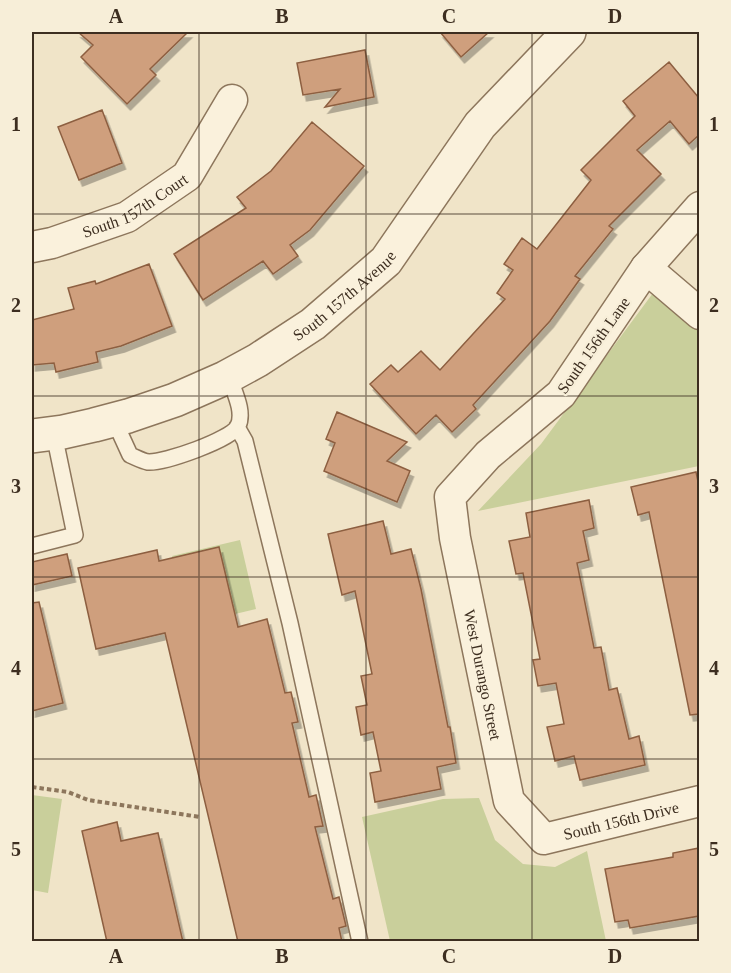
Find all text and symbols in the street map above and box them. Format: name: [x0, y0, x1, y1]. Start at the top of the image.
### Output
text: A: [109, 5, 124, 27]
text: B: [275, 5, 289, 27]
text: C: [442, 5, 456, 27]
text: D: [608, 5, 622, 27]
text: 1: [11, 113, 21, 135]
text: 1: [709, 113, 719, 135]
street label: South 157th Court: [80, 170, 191, 241]
street label: South 157th Avenue: [290, 248, 399, 344]
text: 2: [11, 294, 21, 316]
street label: South 156th Lane: [554, 294, 633, 397]
text: 2: [709, 294, 719, 316]
text: 3: [11, 475, 21, 497]
text: 3: [709, 475, 719, 497]
street label: West Durango Street: [461, 608, 504, 742]
text: 4: [11, 657, 21, 679]
text: 4: [709, 657, 719, 679]
street label: South 156th Drive: [562, 798, 681, 843]
text: 5: [11, 838, 21, 860]
text: 5: [709, 838, 719, 860]
text: A: [109, 945, 124, 967]
text: B: [275, 945, 289, 967]
text: C: [442, 945, 456, 967]
text: D: [608, 945, 622, 967]

